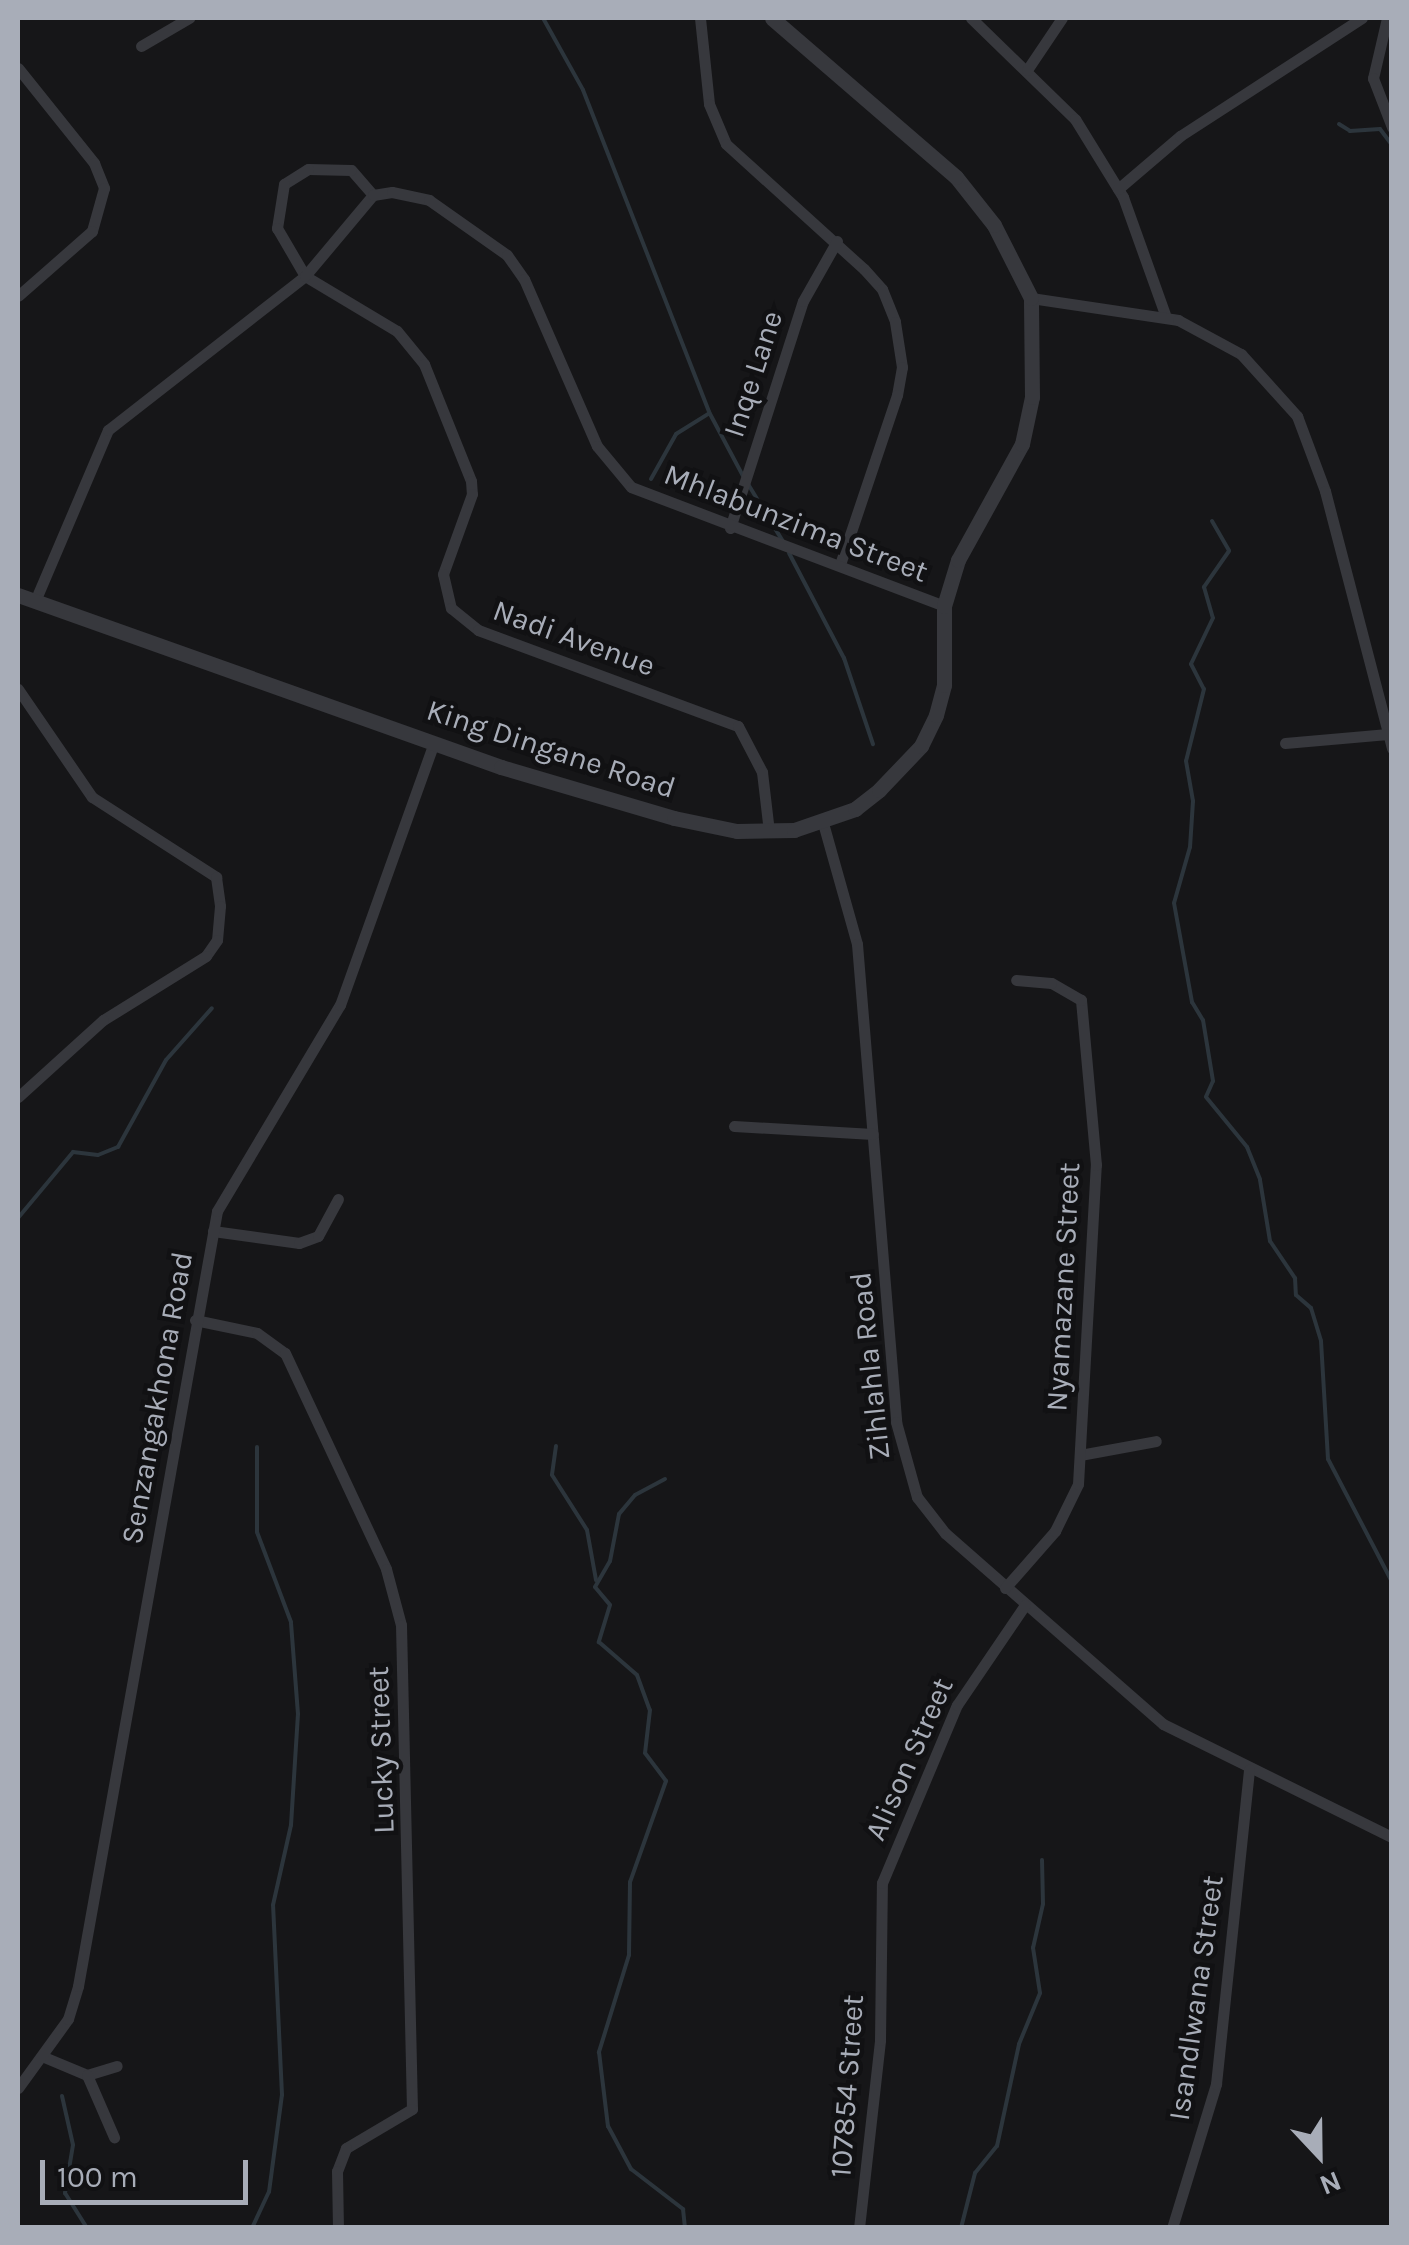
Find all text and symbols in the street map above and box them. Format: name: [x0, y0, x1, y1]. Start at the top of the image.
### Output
street label: Inqe Lane: [716, 306, 790, 442]
street label: Mhlabunzima Street: [659, 456, 933, 590]
street label: Nadi Avenue: [488, 592, 660, 684]
street label: King Dingane Road: [422, 692, 680, 806]
street label: Nyamazane Street: [1039, 1162, 1087, 1412]
street label: Senzangakhona Road: [114, 1249, 200, 1547]
street label: Zihlahla Road: [842, 1270, 898, 1462]
street label: Lucky Street: [360, 1666, 402, 1834]
street label: Alison Street: [857, 1672, 961, 1846]
street label: Isandlwana Street: [1161, 1873, 1231, 2123]
street label: 107854 Street: [823, 1993, 871, 2179]
north arrow: [1269, 2105, 1369, 2205]
scale bar: [45, 2140, 252, 2202]
text: 100 m: [57, 2159, 138, 2195]
text: N: [1315, 2164, 1346, 2202]

